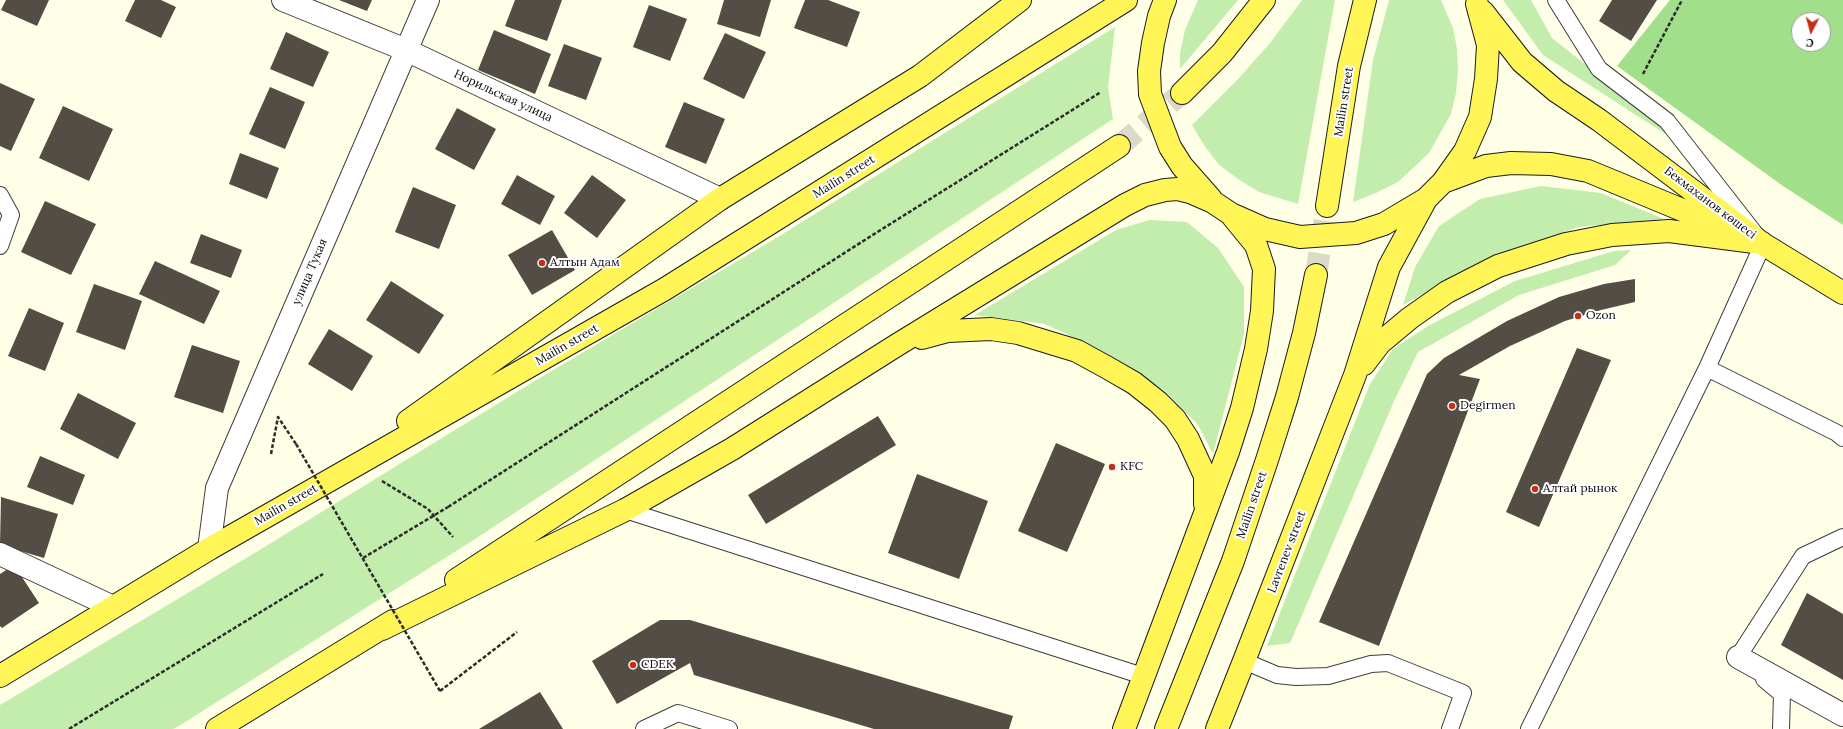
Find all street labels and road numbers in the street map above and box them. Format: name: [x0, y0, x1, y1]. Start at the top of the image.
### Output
street label: Mailin street: [1331, 66, 1357, 138]
street label: Норильская улица: [451, 67, 555, 125]
street label: Mailin street: [810, 152, 878, 202]
street label: Бекмаханов көшесі: [1661, 164, 1759, 242]
street label: улица Тукая: [290, 237, 330, 307]
street label: Mailin street: [533, 321, 601, 369]
street label: Mailin street: [1234, 469, 1270, 541]
street label: Mailin street: [252, 481, 320, 529]
street label: Lavrenev street: [1265, 509, 1309, 595]

